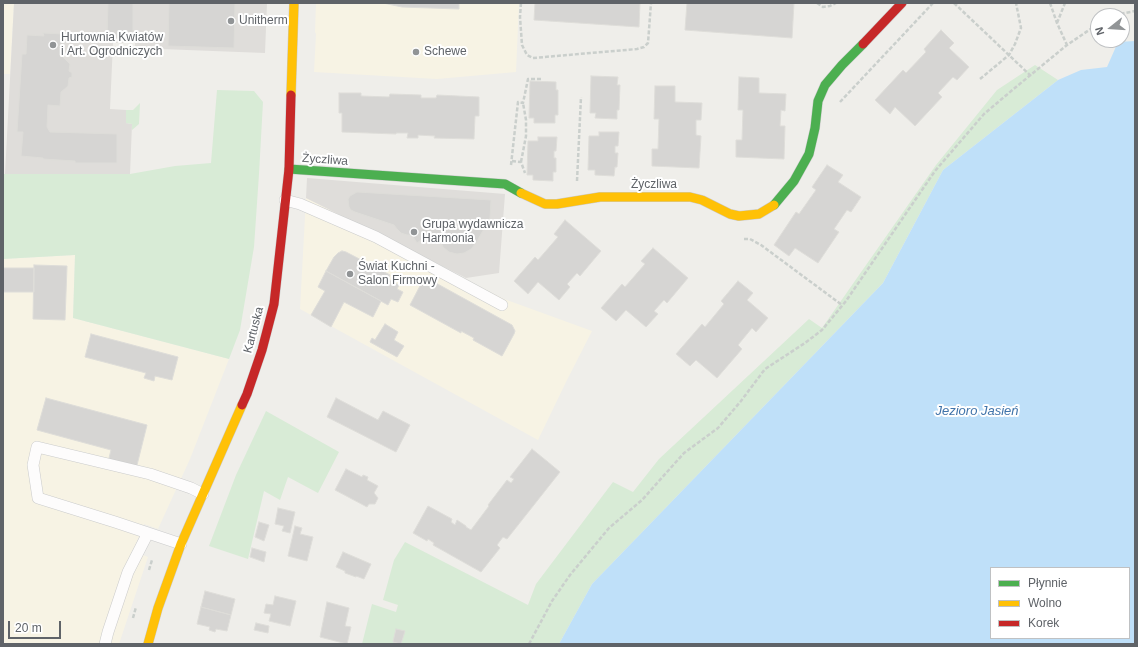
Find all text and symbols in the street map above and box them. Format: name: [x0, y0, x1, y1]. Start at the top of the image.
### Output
north arrow: [1090, 8, 1130, 48]
place label: Unitherm: [239, 14, 288, 28]
marker: Unitherm: [226, 16, 236, 26]
text: N: [1093, 26, 1106, 37]
place label: Hurtownia Kwiatów i Art. Ogrodniczych: [61, 31, 163, 59]
marker: Hurtownia Kwiatów i Art. Ogrodniczych: [48, 40, 58, 50]
place label: Schewe: [424, 45, 467, 59]
marker: Schewe: [411, 47, 421, 57]
street label: Życzliwa: [302, 151, 348, 169]
street label: Życzliwa: [631, 178, 677, 192]
place label: Grupa wydawnicza Harmonia: [422, 218, 523, 246]
marker: Grupa wydawnicza Harmonia: [409, 227, 419, 237]
place label: Świat Kuchni - Salon Firmowy: [358, 260, 437, 288]
marker: Świat Kuchni - Salon Firmowy: [345, 269, 355, 279]
street label: Kartuska: [241, 305, 267, 355]
water label: Jezioro Jasień: [935, 403, 1019, 419]
legend: [990, 567, 1130, 639]
text: Płynnie: [1028, 576, 1067, 590]
text: Wolno: [1028, 596, 1062, 610]
scale bar: [10, 613, 63, 639]
text: Korek: [1028, 616, 1059, 630]
text: 20 m: [15, 621, 42, 635]

